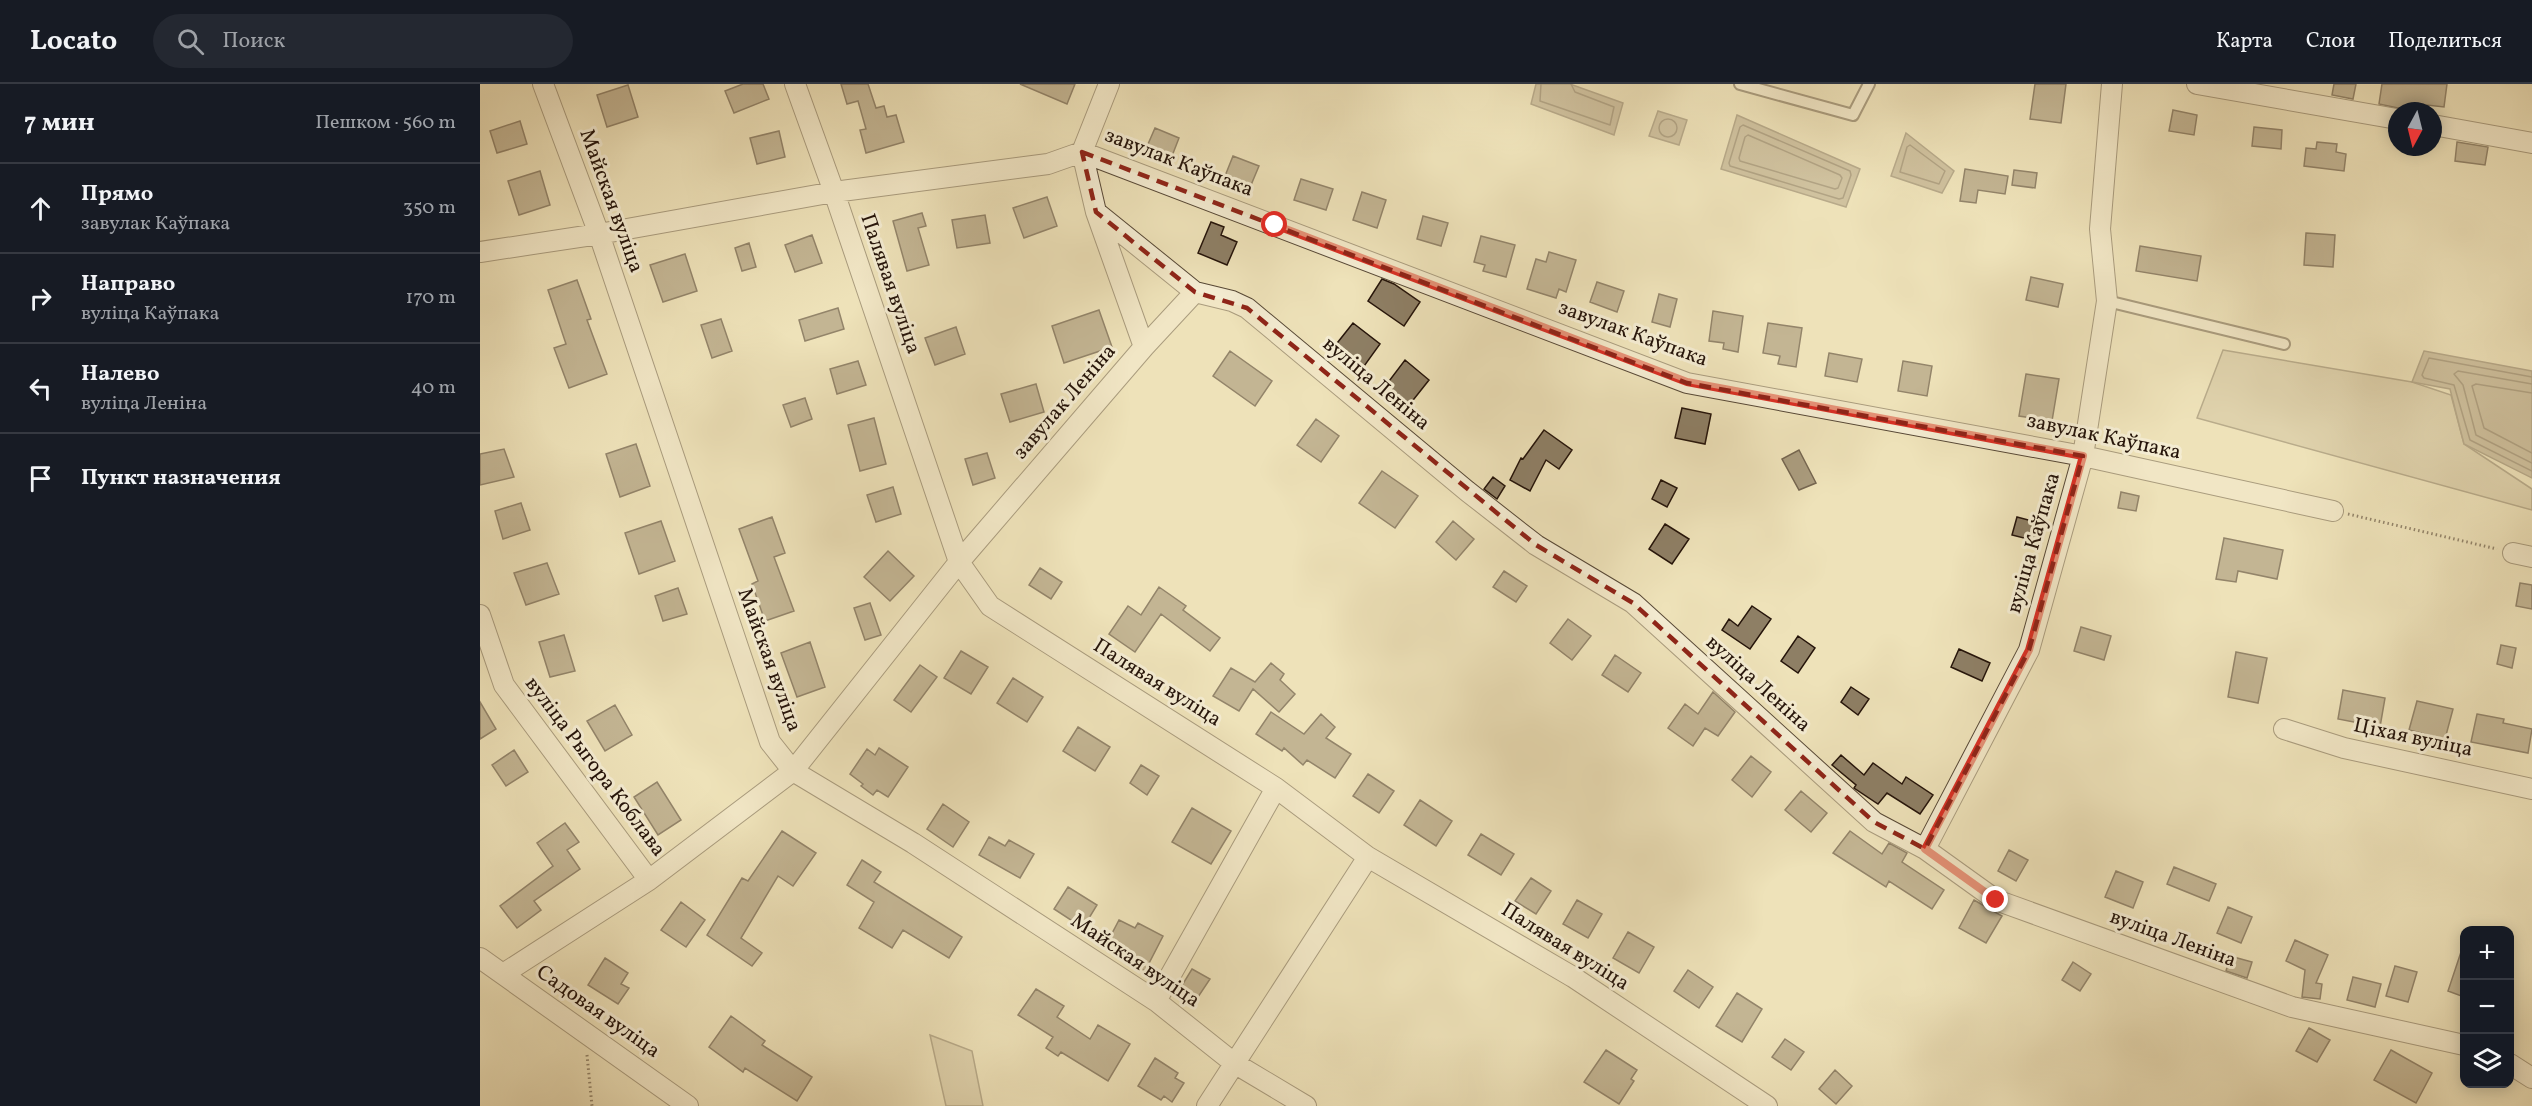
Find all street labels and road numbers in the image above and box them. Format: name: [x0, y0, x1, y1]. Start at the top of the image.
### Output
street label: завулак Каўпака: [1101, 121, 1257, 205]
street label: Майская вуліца: [572, 125, 650, 277]
street label: Палявая вуліца: [852, 210, 928, 358]
street label: завулак Каўпака: [1554, 294, 1712, 374]
street label: вуліца Леніна: [1316, 330, 1436, 438]
street label: завулак Леніна: [1007, 338, 1123, 466]
street label: завулак Каўпака: [2024, 407, 2184, 467]
street label: вуліца Каўпака: [2000, 469, 2068, 617]
street label: Майская вуліца: [730, 584, 808, 736]
street label: вуліца Леніна: [1699, 629, 1817, 739]
street label: Палявая вуліца: [1087, 632, 1227, 734]
street label: вуліца Рыгора Коблава: [518, 671, 672, 863]
street label: Ціхая вуліца: [2351, 711, 2475, 765]
street label: Палявая вуліца: [1495, 896, 1635, 998]
street label: вуліца Леніна: [2106, 903, 2240, 975]
street label: Майская вуліца: [1064, 907, 1206, 1015]
street label: Садовая вуліца: [530, 958, 666, 1066]

